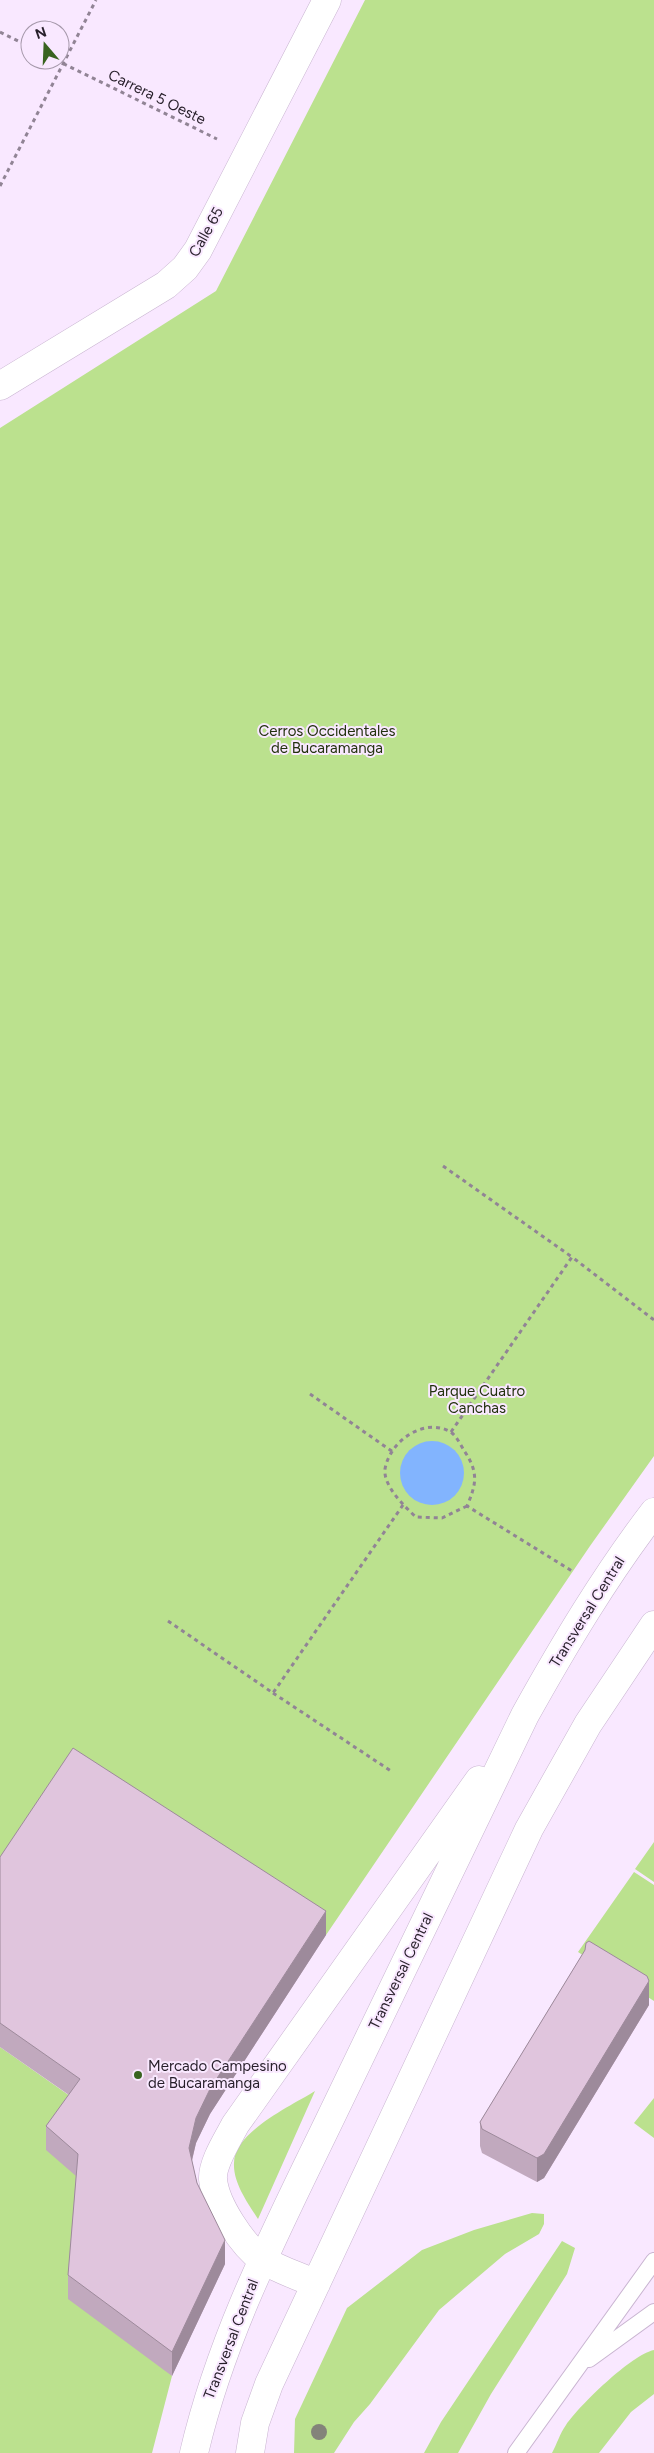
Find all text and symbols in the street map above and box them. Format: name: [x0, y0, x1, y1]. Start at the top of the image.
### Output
north arrow: [20, 20, 70, 70]
text: N: [33, 23, 49, 43]
street label: Carrera 5 Oeste: [105, 66, 209, 128]
street label: Calle 65: [185, 204, 227, 260]
park label: Cerros Occidentales de Bucaramanga: [258, 722, 396, 757]
park label: Parque Cuatro Canchas: [429, 1382, 526, 1417]
street label: Transversal Central: [546, 1553, 628, 1671]
street label: Transversal Central: [365, 1910, 437, 2032]
place label: Mercado Campesino de Bucaramanga: [148, 2057, 287, 2092]
marker: Mercado Campesino de Bucaramanga: [132, 2069, 144, 2081]
street label: Transversal Central: [200, 2276, 262, 2402]

